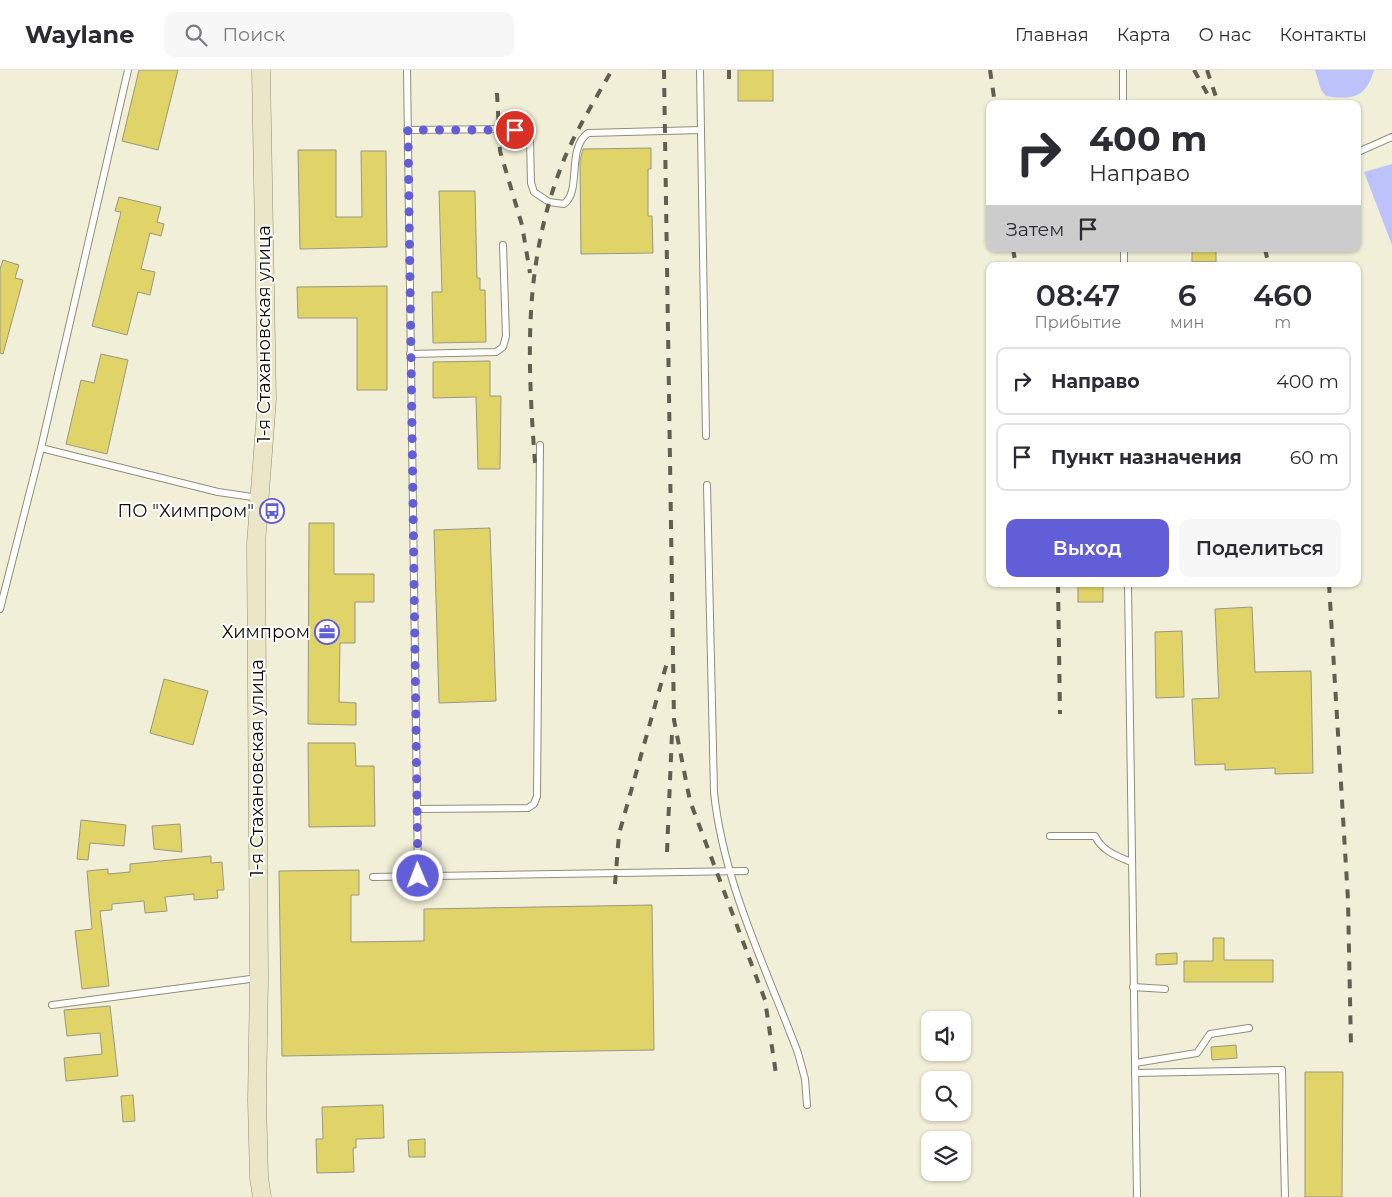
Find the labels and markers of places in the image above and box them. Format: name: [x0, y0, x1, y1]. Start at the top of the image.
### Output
pin: [494, 109, 536, 151]
bus stop icon: ПО "Химпром": [259, 498, 285, 524]
place label: ПО "Химпром": [117, 500, 254, 522]
office icon: Химпром: [314, 619, 340, 645]
place label: Химпром: [222, 621, 310, 643]

